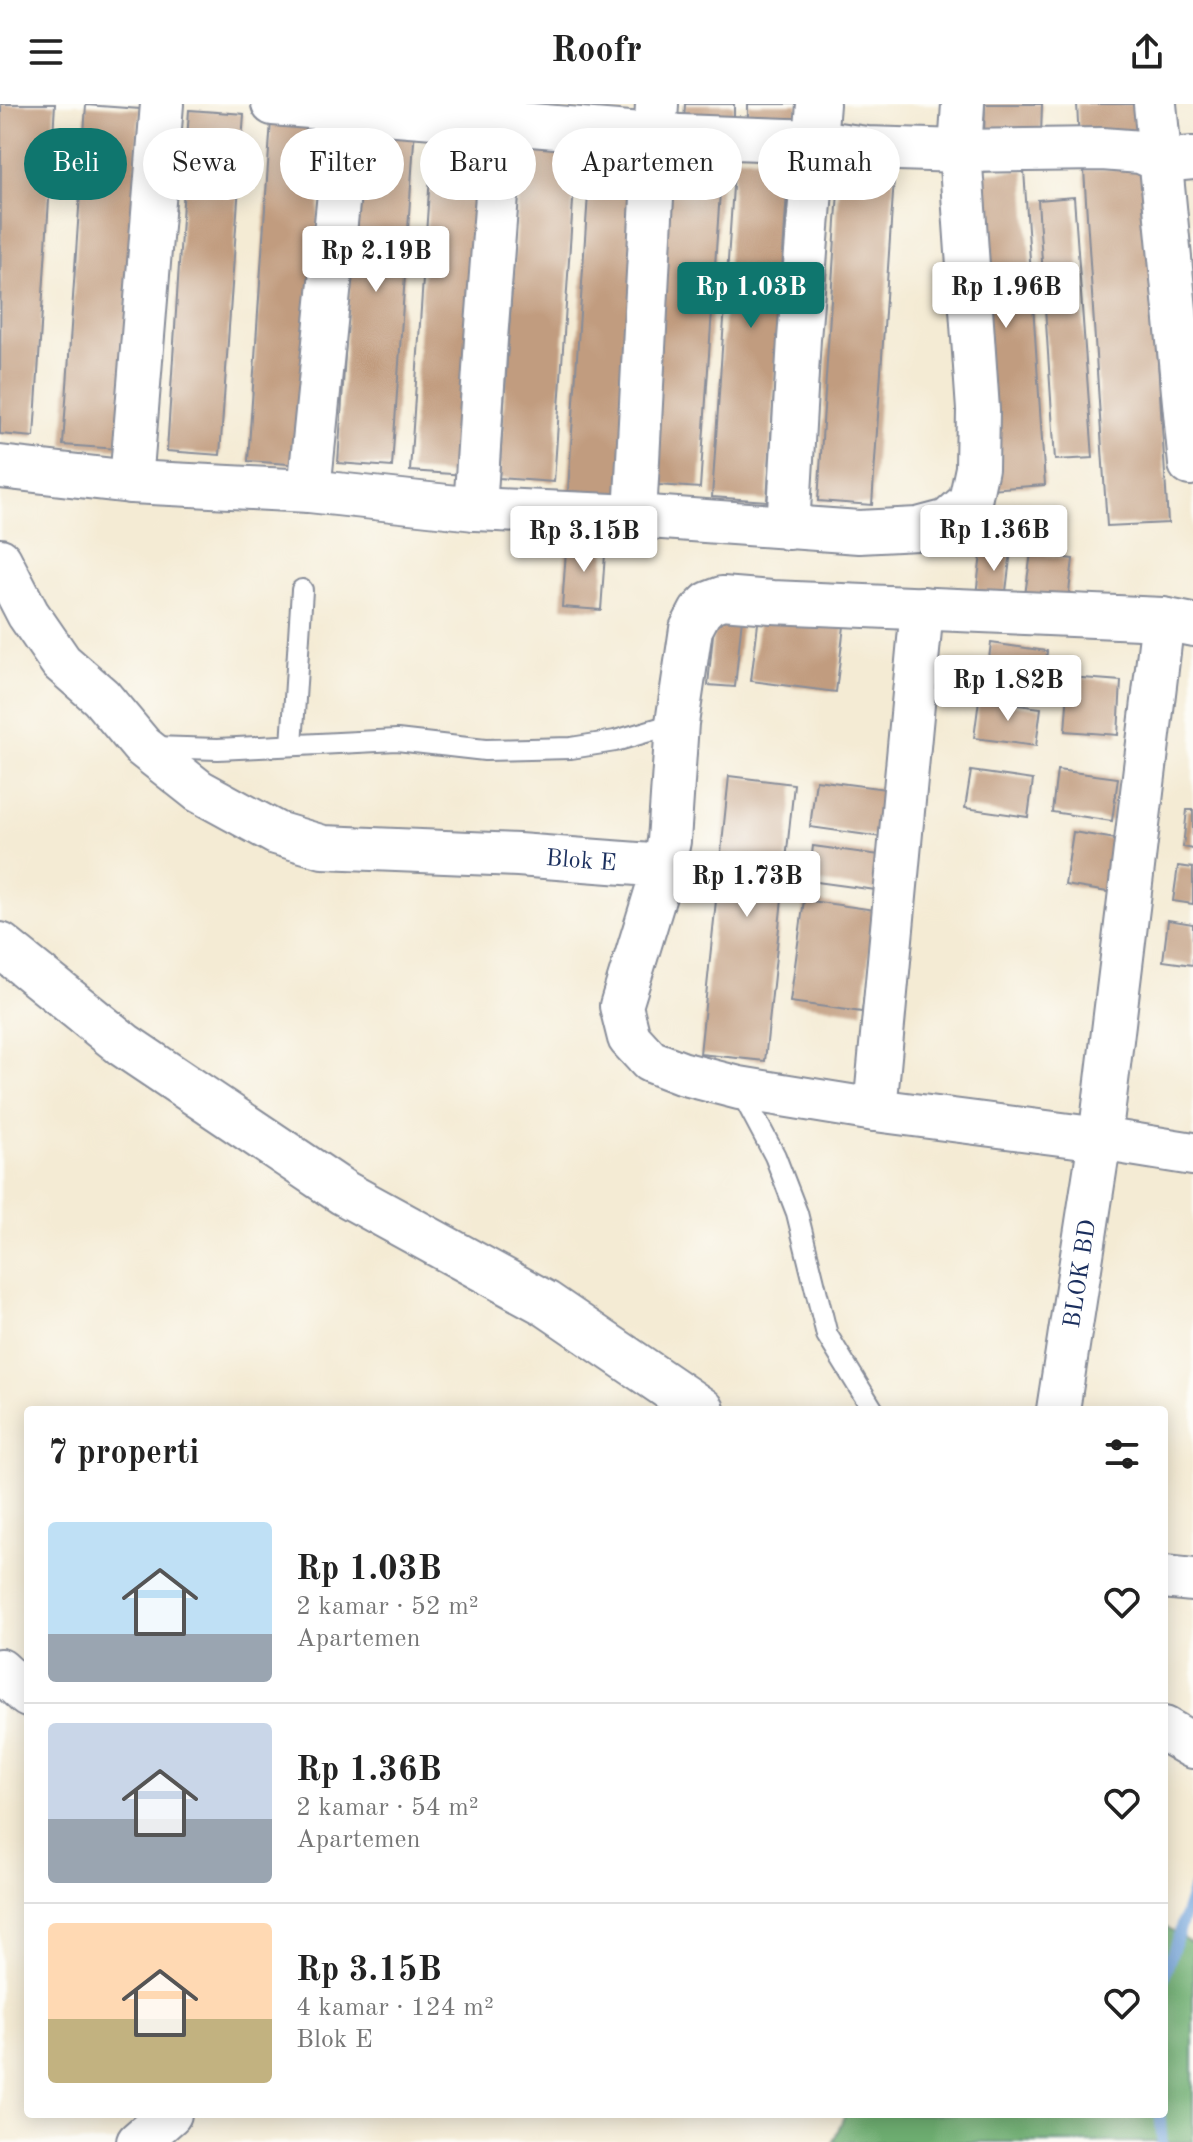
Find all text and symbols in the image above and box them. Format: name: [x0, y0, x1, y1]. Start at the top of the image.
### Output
icon: menu: [24, 30, 68, 74]
icon: share: [1125, 30, 1169, 74]
text: Roofr: [551, 34, 642, 70]
chip: Beli: [24, 128, 127, 200]
chip: Sewa: [143, 128, 264, 200]
chip: Filter: [280, 128, 404, 200]
chip: Baru: [420, 128, 536, 200]
chip: Apartemen: [552, 128, 742, 200]
chip: Rumah: [758, 128, 900, 200]
pin: Rp 2.19B: [293, 226, 459, 294]
text: Rp 2.19B: [320, 239, 432, 265]
pin: Rp 1.03B: [668, 262, 834, 330]
pin: Rp 1.96B: [923, 262, 1089, 330]
text: Rp 1.03B: [695, 275, 807, 301]
text: Rp 1.96B: [950, 275, 1062, 301]
pin: Rp 1.36B: [911, 505, 1077, 573]
pin: Rp 3.15B: [501, 506, 667, 574]
text: Rp 1.36B: [938, 518, 1050, 544]
text: Rp 3.15B: [528, 519, 640, 545]
pin: Rp 1.82B: [925, 655, 1091, 723]
text: Rp 1.82B: [952, 668, 1064, 694]
street label: Blok E: [545, 847, 617, 876]
pin: Rp 1.73B: [664, 851, 830, 919]
text: Rp 1.73B: [691, 864, 803, 890]
street label: BLOK BD: [1061, 1218, 1101, 1330]
icon: filters: [1100, 1432, 1144, 1476]
text: 7 properti: [48, 1437, 199, 1471]
text: Rp 1.03B: [296, 1553, 442, 1587]
icon: home: [112, 1554, 208, 1650]
icon: heart: [1100, 1580, 1144, 1624]
text: 2 kamar · 52 m²: [296, 1594, 479, 1620]
text: Apartemen: [296, 1626, 421, 1652]
text: Rp 1.36B: [296, 1754, 442, 1788]
icon: home: [112, 1755, 208, 1851]
icon: heart: [1100, 1781, 1144, 1825]
text: 2 kamar · 54 m²: [296, 1795, 479, 1821]
text: Apartemen: [296, 1827, 421, 1853]
text: Rp 3.15B: [296, 1954, 442, 1988]
icon: home: [112, 1955, 208, 2051]
icon: heart: [1100, 1981, 1144, 2025]
text: 4 kamar · 124 m²: [296, 1995, 494, 2021]
text: Blok E: [296, 2027, 373, 2053]

